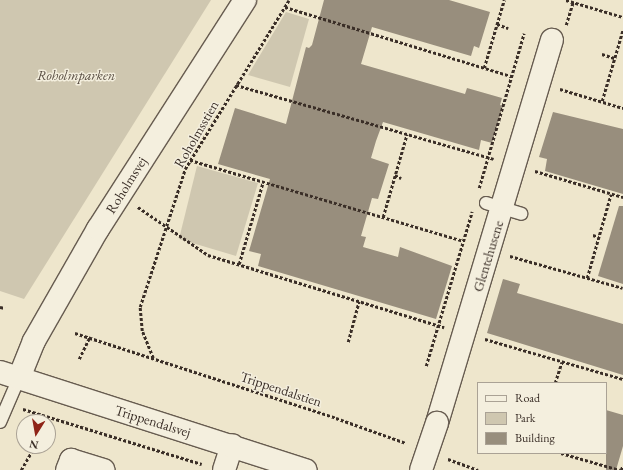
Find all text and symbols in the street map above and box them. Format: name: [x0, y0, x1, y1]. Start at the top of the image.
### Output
park label: Roholmparken: [37, 67, 115, 83]
street label: Roholmsstien: [170, 97, 222, 171]
street label: Roholmsvej: [102, 153, 150, 217]
street label: Glentehusene: [469, 218, 507, 294]
street label: Trippendalstien: [238, 368, 324, 410]
legend: [477, 382, 607, 454]
text: Road: [515, 390, 540, 406]
street label: Trippendalsvej: [113, 402, 193, 440]
text: Park: [515, 410, 535, 426]
north arrow: [16, 414, 56, 454]
text: Building: [515, 430, 555, 446]
text: N: [28, 437, 40, 453]

